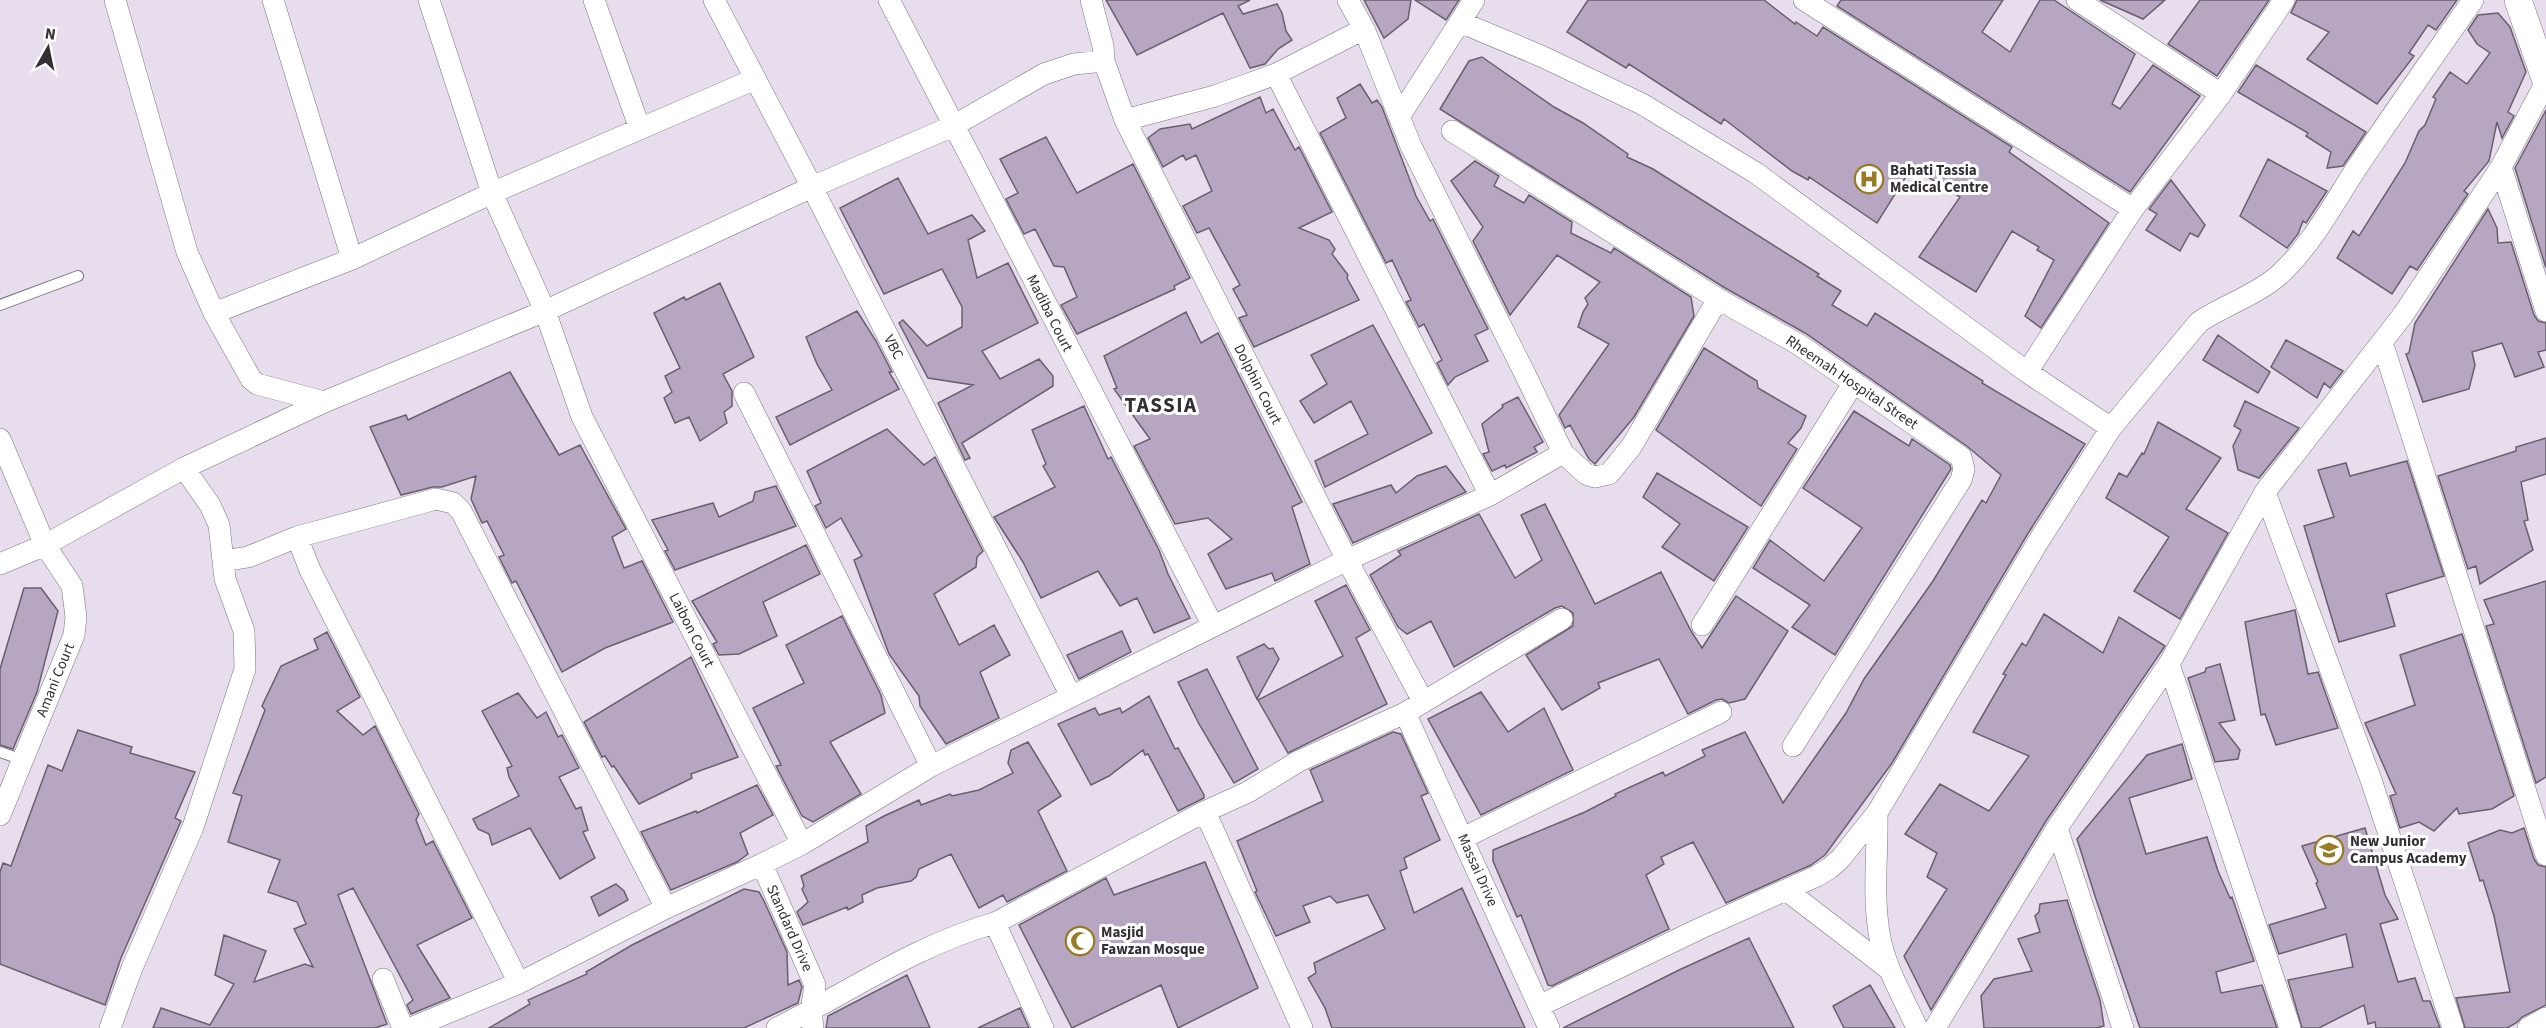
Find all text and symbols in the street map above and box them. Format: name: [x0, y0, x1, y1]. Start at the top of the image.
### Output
north arrow: [18, 18, 78, 78]
text: N: [43, 22, 57, 46]
place label: Bahati Tassia Medical Centre: [1890, 160, 1989, 198]
hospital icon: Bahati Tassia Medical Centre: [1853, 163, 1885, 195]
street label: Madiba Court: [1021, 271, 1078, 356]
street label: Rheemah Hospital Street: [1781, 330, 1922, 435]
street label: VBC: [878, 331, 909, 364]
street label: Dolphin Court: [1228, 340, 1287, 428]
district label: TASSIA: [1124, 390, 1198, 420]
street label: Laibon Court: [664, 589, 719, 671]
street label: Amani Court: [31, 640, 80, 720]
street label: Massai Drive: [1452, 830, 1503, 910]
place label: New Junior Campus Academy: [2350, 831, 2467, 869]
school or university icon: New Junior Campus Academy: [2313, 834, 2345, 866]
street label: Standard Drive: [761, 881, 818, 975]
place label: Masjid Fawzan Mosque: [1101, 922, 1205, 960]
mosque icon: Masjid Fawzan Mosque: [1064, 925, 1096, 957]

